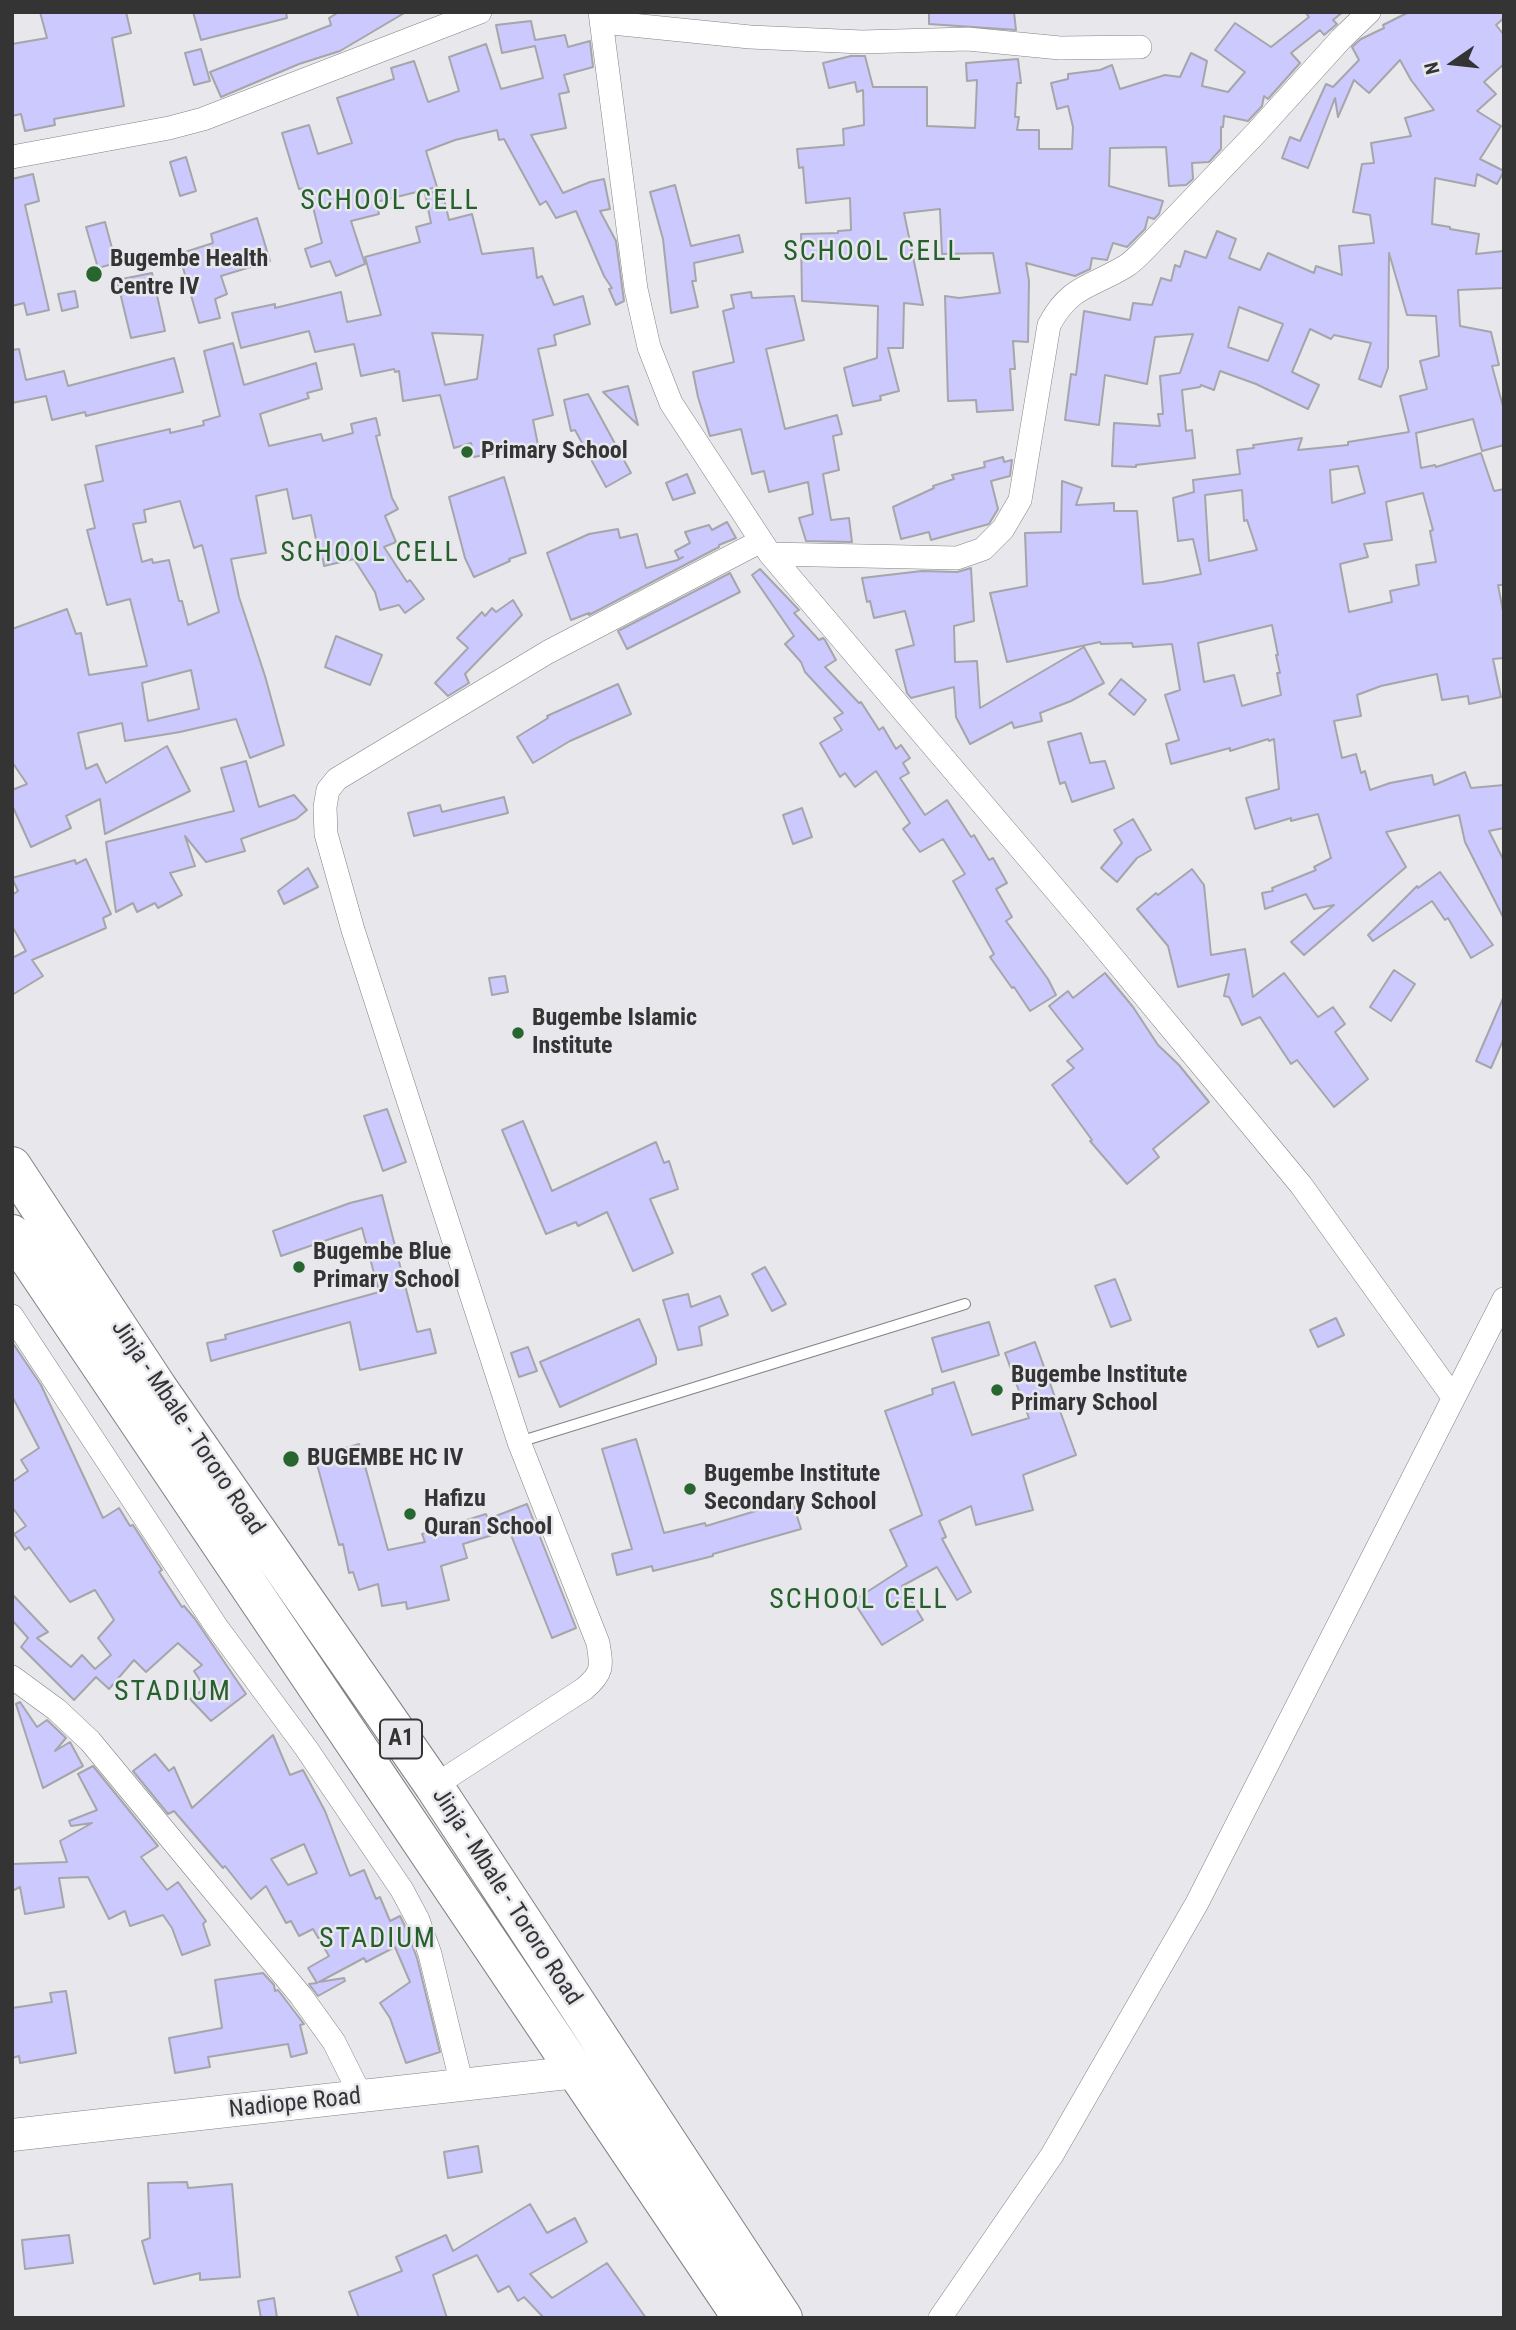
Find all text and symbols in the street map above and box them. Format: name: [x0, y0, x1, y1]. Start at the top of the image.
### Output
north arrow: [1418, 28, 1488, 98]
text: N: [1420, 60, 1445, 77]
district label: SCHOOL CELL: [302, 185, 478, 219]
district label: SCHOOL CELL: [785, 236, 961, 270]
place label: Bugembe Health Centre IV: [110, 246, 268, 302]
marker: Bugembe Health Centre IV: [84, 264, 104, 284]
place label: Primary School: [481, 438, 628, 466]
marker: Primary School: [459, 444, 475, 460]
district label: SCHOOL CELL: [282, 537, 458, 571]
place label: Bugembe Islamic Institute: [532, 1005, 697, 1061]
marker: Bugembe Islamic Institute: [510, 1025, 526, 1041]
place label: Bugembe Blue Primary School: [313, 1239, 460, 1295]
marker: Bugembe Blue Primary School: [291, 1259, 307, 1275]
street label: Jinja - Mbale - Tororo Road: [104, 1315, 270, 1541]
place label: Bugembe Institute Primary School: [1011, 1362, 1187, 1418]
marker: Bugembe Institute Primary School: [989, 1382, 1005, 1398]
place label: BUGEMBE HC IV: [307, 1445, 463, 1473]
marker: BUGEMBE HC IV: [281, 1449, 301, 1469]
place label: Bugembe Institute Secondary School: [704, 1461, 880, 1517]
marker: Bugembe Institute Secondary School: [682, 1481, 698, 1497]
place label: Hafizu Quran School: [424, 1486, 552, 1542]
marker: Hafizu Quran School: [402, 1506, 418, 1522]
district label: SCHOOL CELL: [771, 1584, 947, 1618]
district label: STADIUM: [115, 1676, 231, 1710]
road number: A1: [380, 1720, 422, 1758]
street label: Jinja - Mbale - Tororo Road: [425, 1783, 587, 2011]
district label: STADIUM: [320, 1923, 436, 1957]
street label: Nadiope Road: [228, 2083, 362, 2125]

